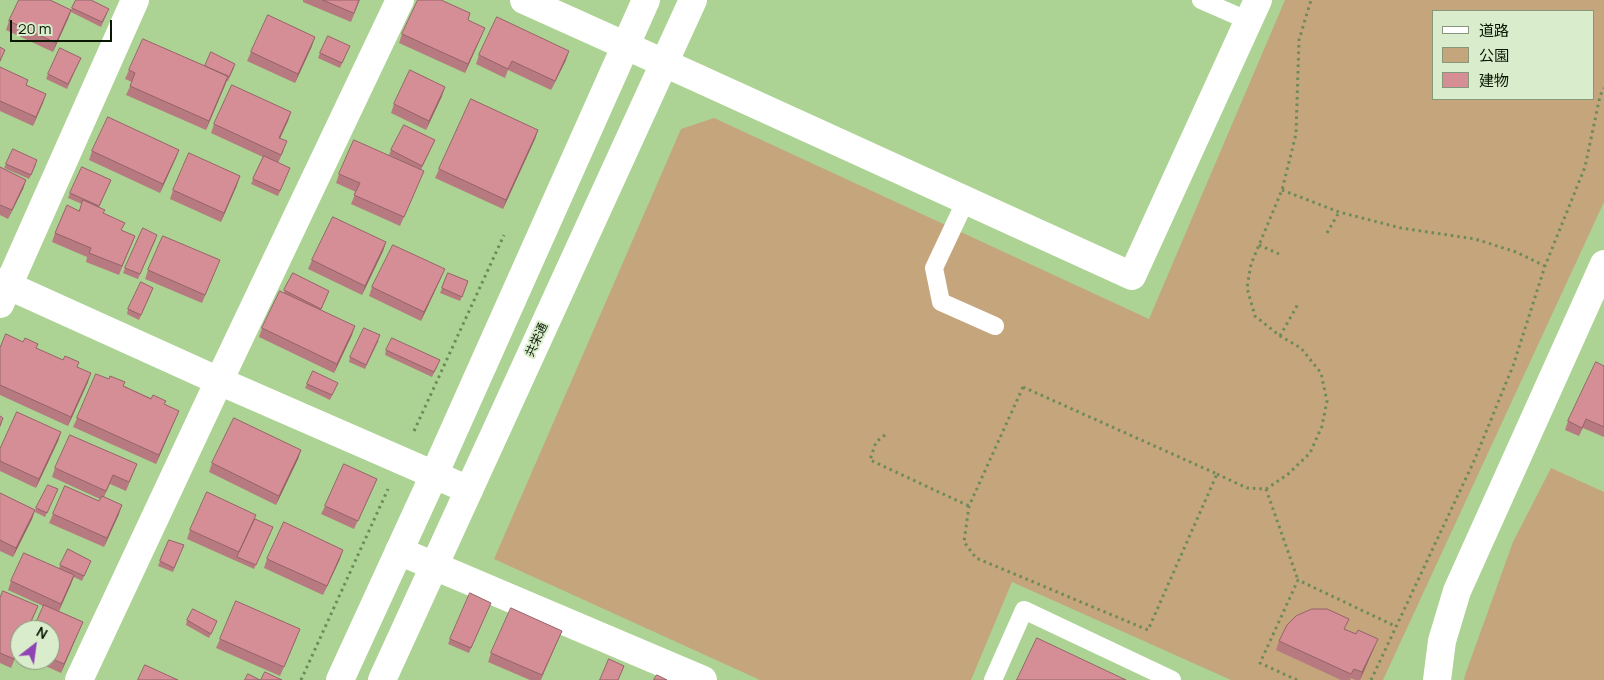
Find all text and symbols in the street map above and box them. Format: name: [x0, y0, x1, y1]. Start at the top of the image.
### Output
scale bar: [12, 10, 115, 42]
legend: [1432, 10, 1594, 100]
text: 20 m: [18, 18, 51, 39]
text: 道路: [1479, 20, 1509, 41]
text: 公園: [1479, 45, 1509, 66]
text: 建物: [1479, 70, 1509, 91]
street label: 共栄通: [523, 321, 551, 359]
north arrow: [10, 620, 60, 670]
text: N: [33, 622, 51, 643]

